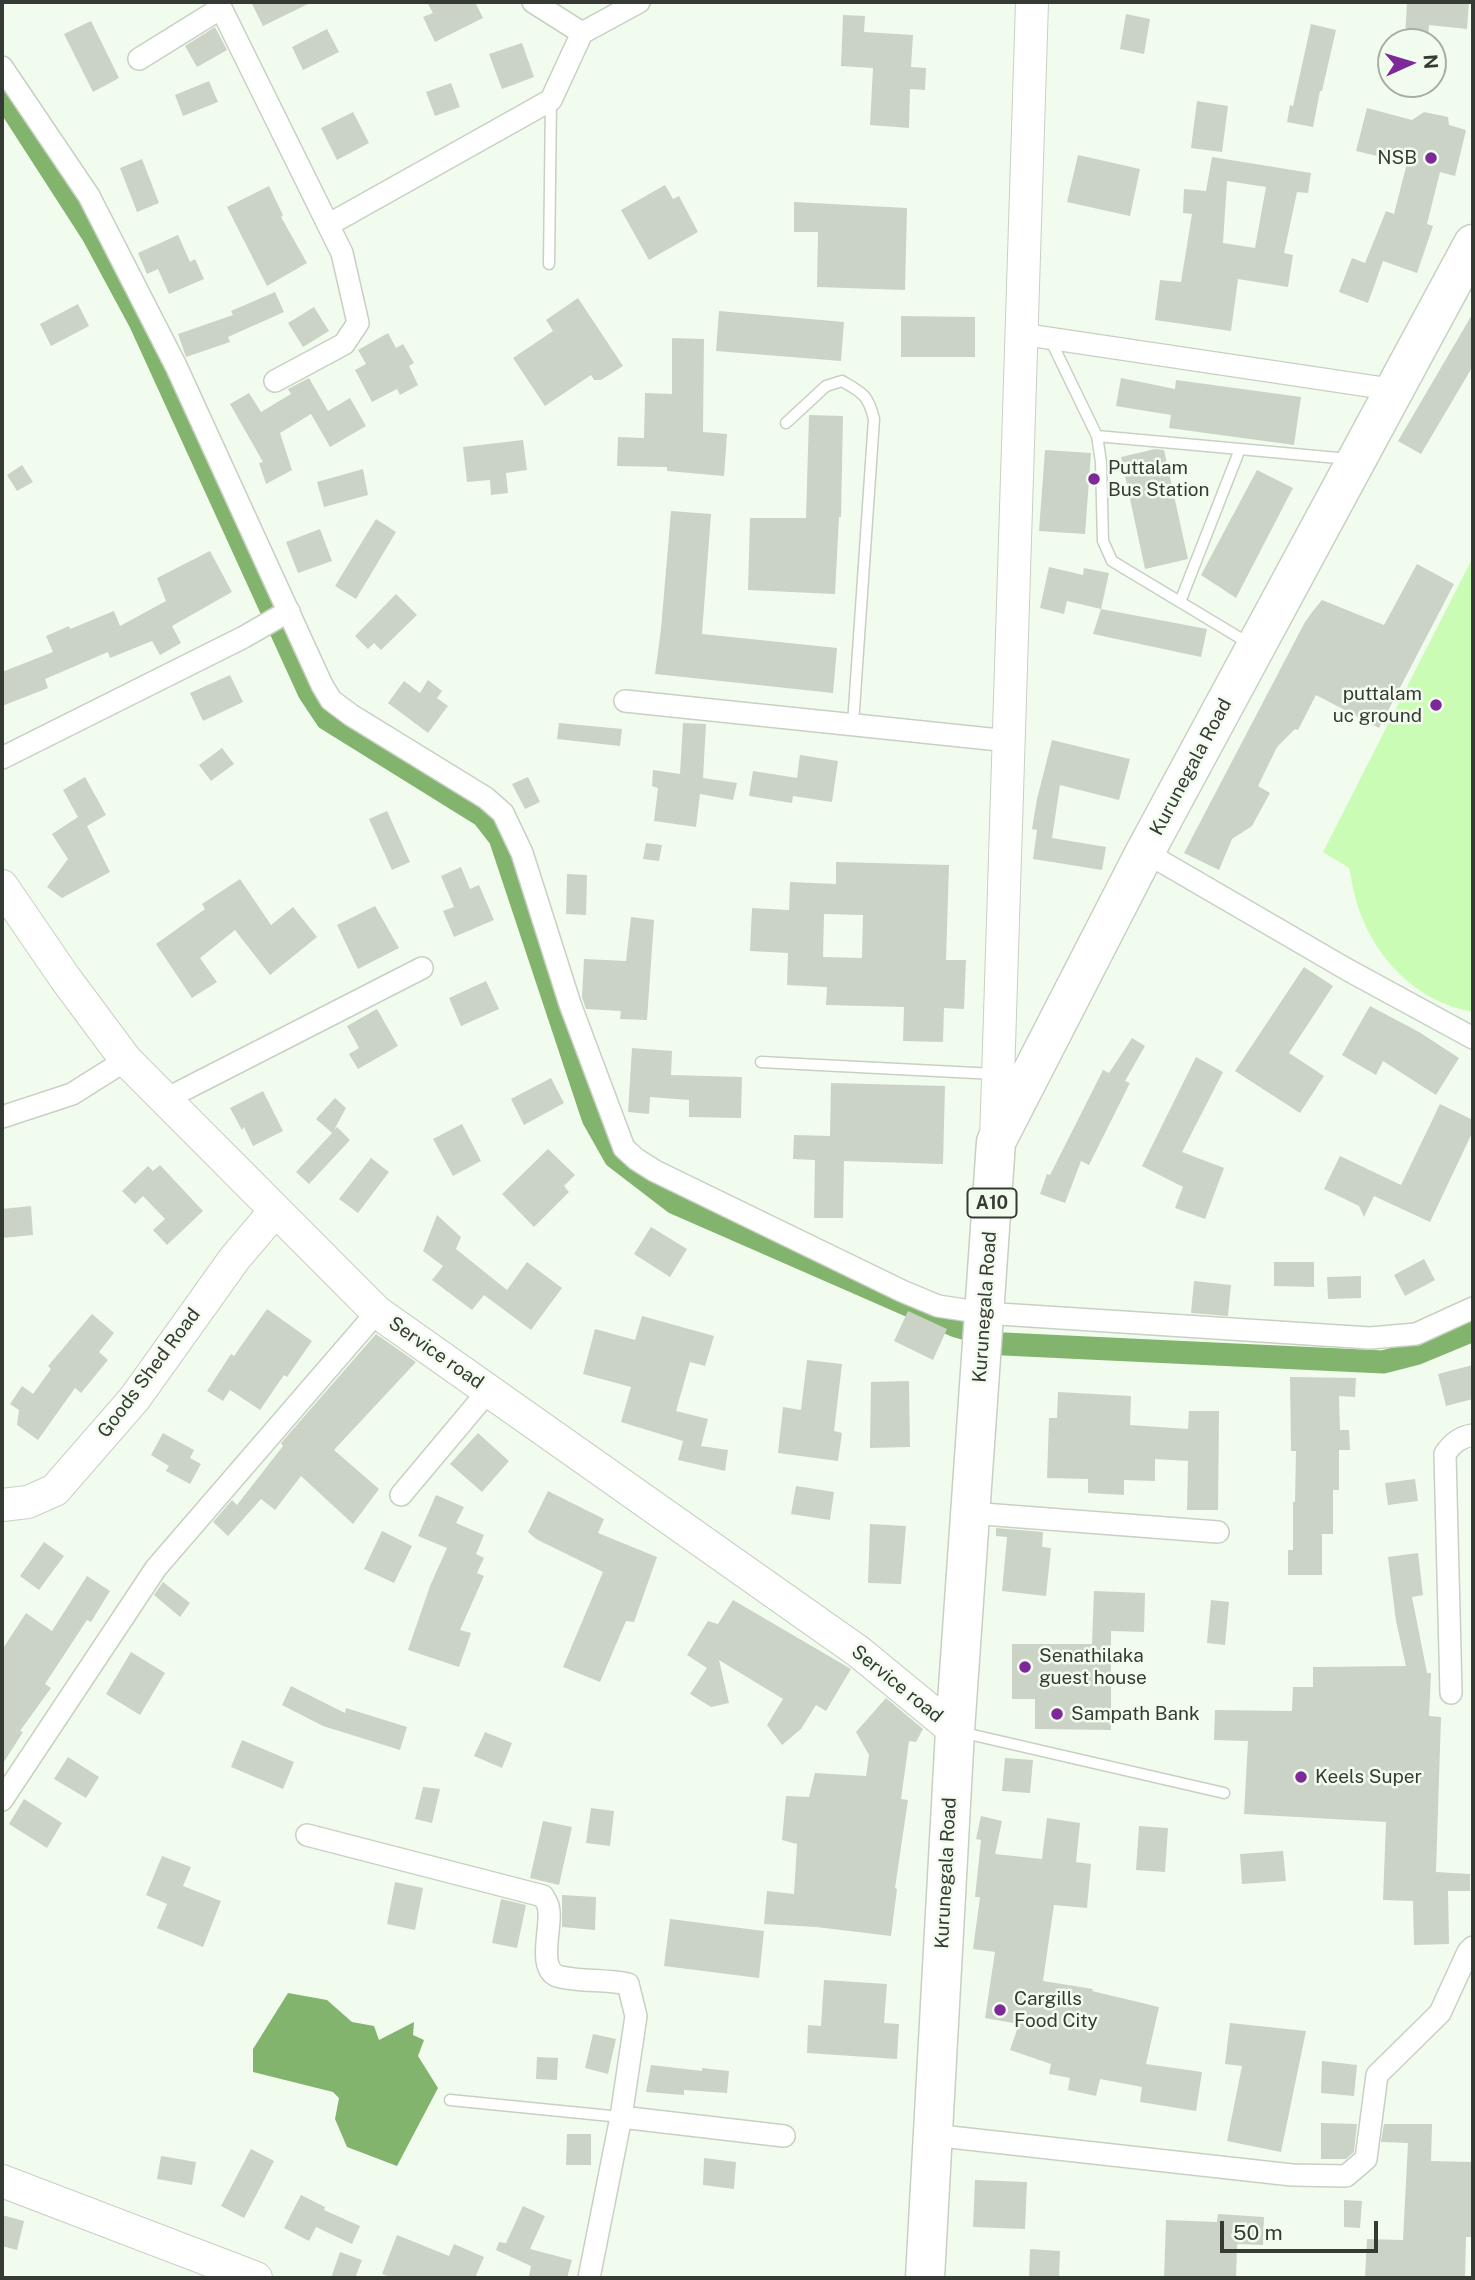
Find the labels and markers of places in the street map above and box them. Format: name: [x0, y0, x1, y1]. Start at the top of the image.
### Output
place label: NSB: [1377, 147, 1417, 169]
marker: NSB: [1423, 150, 1439, 166]
place label: Puttalam Bus Station: [1108, 457, 1210, 501]
marker: Puttalam Bus Station: [1086, 471, 1102, 487]
place label: puttalam uc ground: [1333, 683, 1422, 727]
marker: puttalam uc ground: [1428, 697, 1444, 713]
place label: Senathilaka guest house: [1039, 1645, 1147, 1689]
marker: Senathilaka guest house: [1017, 1659, 1033, 1675]
place label: Sampath Bank: [1071, 1703, 1200, 1725]
marker: Sampath Bank: [1049, 1706, 1065, 1722]
place label: Keels Super: [1315, 1766, 1422, 1788]
marker: Keels Super: [1293, 1769, 1309, 1785]
place label: Cargills Food City: [1014, 1988, 1098, 2032]
marker: Cargills Food City: [992, 2002, 1008, 2018]

